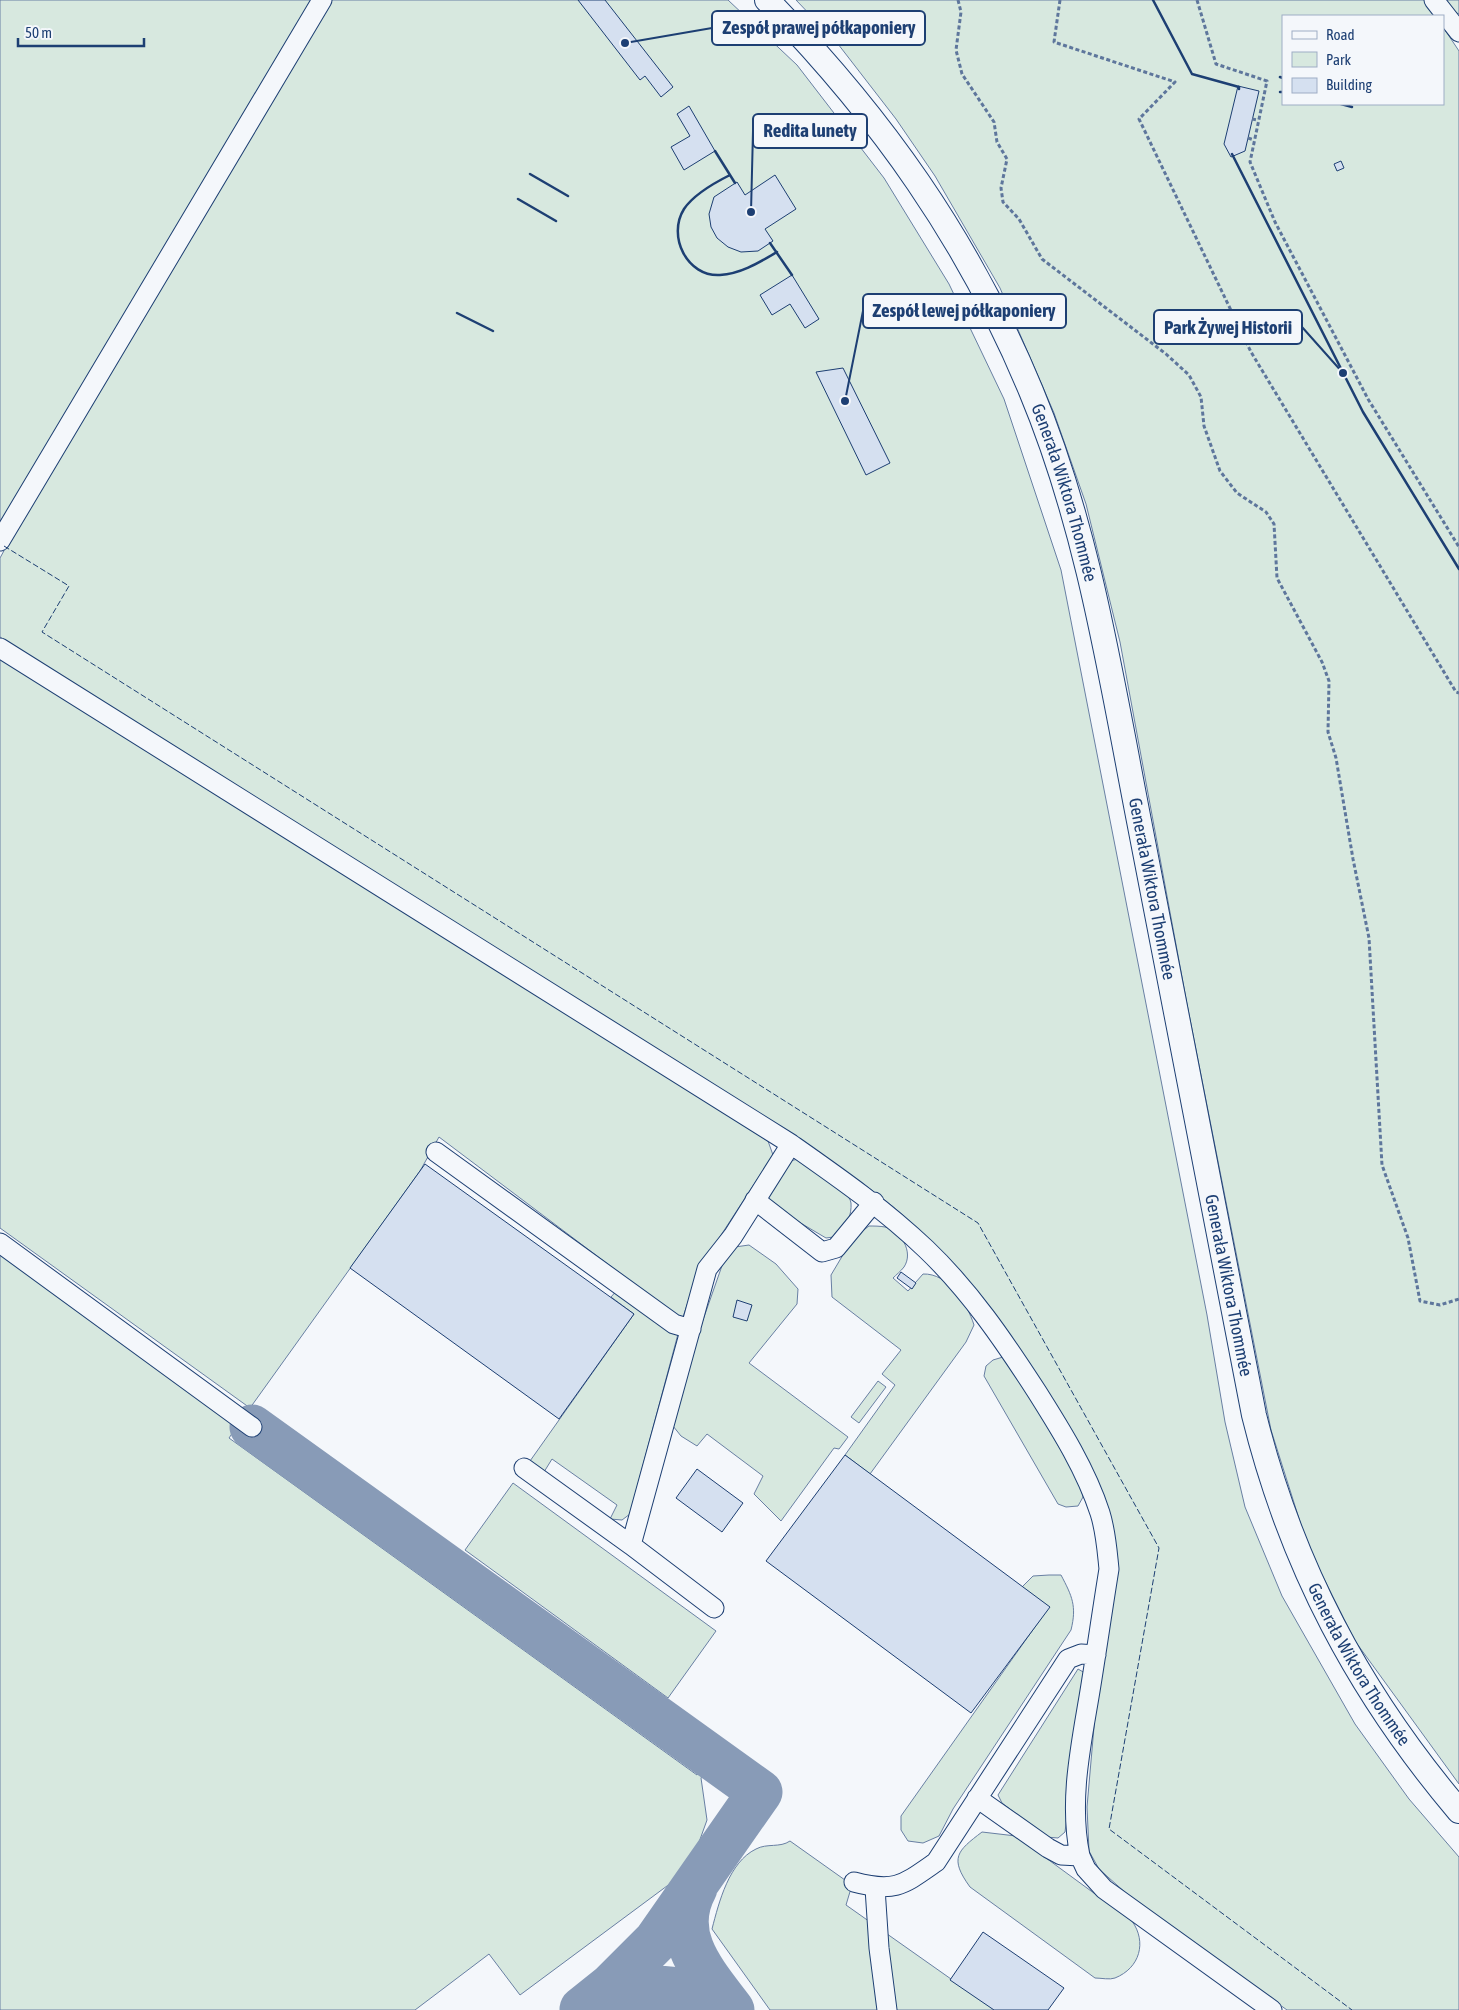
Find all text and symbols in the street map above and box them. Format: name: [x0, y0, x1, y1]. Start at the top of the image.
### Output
callout: Zespół prawej półkaponiery: [712, 11, 925, 45]
scale bar: [18, 15, 144, 47]
legend: [1282, 15, 1444, 105]
text: Zespół prawej półkaponiery: [722, 16, 916, 38]
text: 50 m: [25, 24, 52, 41]
text: Road: [1326, 26, 1355, 43]
text: Park: [1326, 51, 1351, 68]
text: Building: [1326, 76, 1372, 93]
callout: Redita lunety: [753, 114, 867, 148]
text: Redita lunety: [763, 119, 857, 141]
callout: Zespół lewej półkaponiery: [863, 294, 1066, 328]
text: Zespół lewej półkaponiery: [872, 299, 1056, 321]
callout: Park Żywej Historii: [1154, 310, 1302, 344]
text: Park Żywej Historii: [1164, 316, 1292, 338]
street label: Generała Wiktora Thommée: [1027, 401, 1102, 584]
street label: Generała Wiktora Thommée: [1125, 796, 1180, 982]
street label: Generała Wiktora Thommée: [1201, 1193, 1257, 1378]
street label: Generała Wiktora Thommée: [1304, 1580, 1415, 1749]

